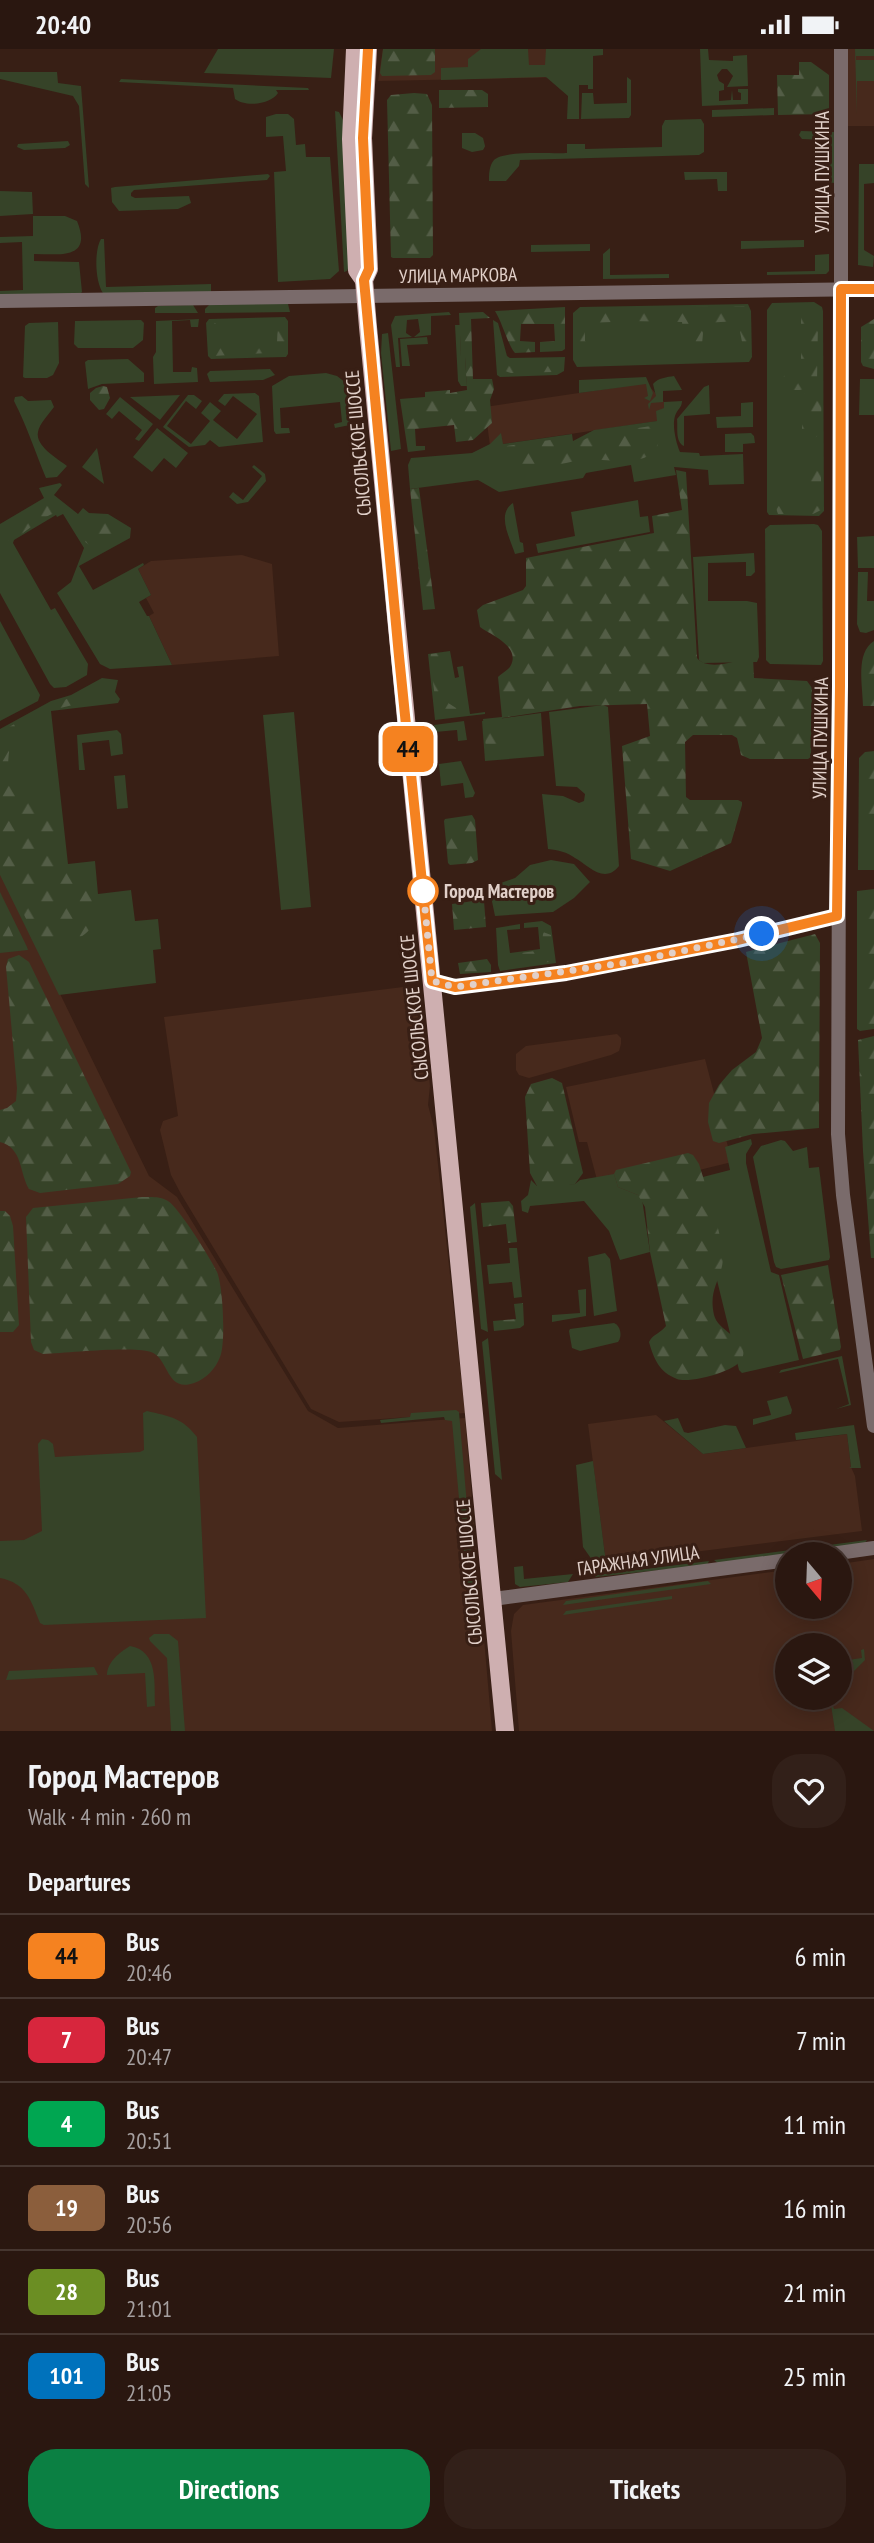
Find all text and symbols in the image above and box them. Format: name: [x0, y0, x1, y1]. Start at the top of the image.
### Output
text: 20:40: [35, 8, 91, 41]
street label: УЛИЦА ПУШКИНА: [810, 111, 834, 233]
street label: УЛИЦА МАРКОВА: [399, 262, 517, 288]
street label: СЫСОЛЬСКОЕ ШОССЕ: [340, 369, 376, 517]
street label: УЛИЦА ПУШКИНА: [807, 677, 833, 799]
line badge: 44: [376, 726, 440, 772]
text: 44: [397, 733, 419, 764]
marker: Город Мастеров: [408, 876, 438, 906]
place label: Город Мастеров: [444, 879, 554, 903]
your location: [744, 916, 779, 951]
street label: СЫСОЛЬСКОЕ ШОССЕ: [394, 933, 434, 1081]
street label: СЫСОЛЬСКОЕ ШОССЕ: [451, 1498, 487, 1646]
street label: ГАРАЖНАЯ УЛИЦА: [575, 1540, 701, 1580]
north arrow: [775, 1542, 852, 1619]
map controls: [775, 1542, 852, 1710]
button: layers: [775, 1633, 852, 1710]
text: Город Мастеров: [28, 1754, 220, 1797]
button: heart: [772, 1754, 846, 1828]
text: Walk · 4 min · 260 m: [28, 1802, 191, 1831]
text: Departures: [28, 1865, 131, 1898]
text: Bus: [126, 1925, 159, 1958]
text: 44: [55, 1940, 78, 1971]
text: 6 min: [795, 1940, 846, 1973]
text: 20:46: [126, 1958, 172, 1987]
text: Bus: [126, 2009, 159, 2042]
text: 7: [61, 2024, 72, 2055]
text: 7 min: [796, 2024, 846, 2057]
text: 20:47: [126, 2042, 172, 2071]
text: Bus: [126, 2093, 159, 2126]
text: 4: [61, 2108, 72, 2139]
text: 11 min: [783, 2108, 846, 2141]
text: 20:51: [126, 2126, 172, 2155]
text: Bus: [126, 2177, 159, 2210]
text: 19: [55, 2192, 78, 2223]
text: 16 min: [783, 2192, 846, 2225]
text: 20:56: [126, 2210, 172, 2239]
text: Bus: [126, 2261, 159, 2294]
text: 28: [55, 2276, 78, 2307]
text: 21 min: [783, 2276, 846, 2309]
text: 21:01: [126, 2294, 172, 2323]
text: Bus: [126, 2345, 159, 2378]
text: 101: [49, 2360, 84, 2391]
text: 25 min: [783, 2360, 846, 2393]
text: 21:05: [126, 2378, 172, 2407]
button: Directions: [28, 2449, 430, 2529]
button: Tickets: [444, 2449, 846, 2529]

